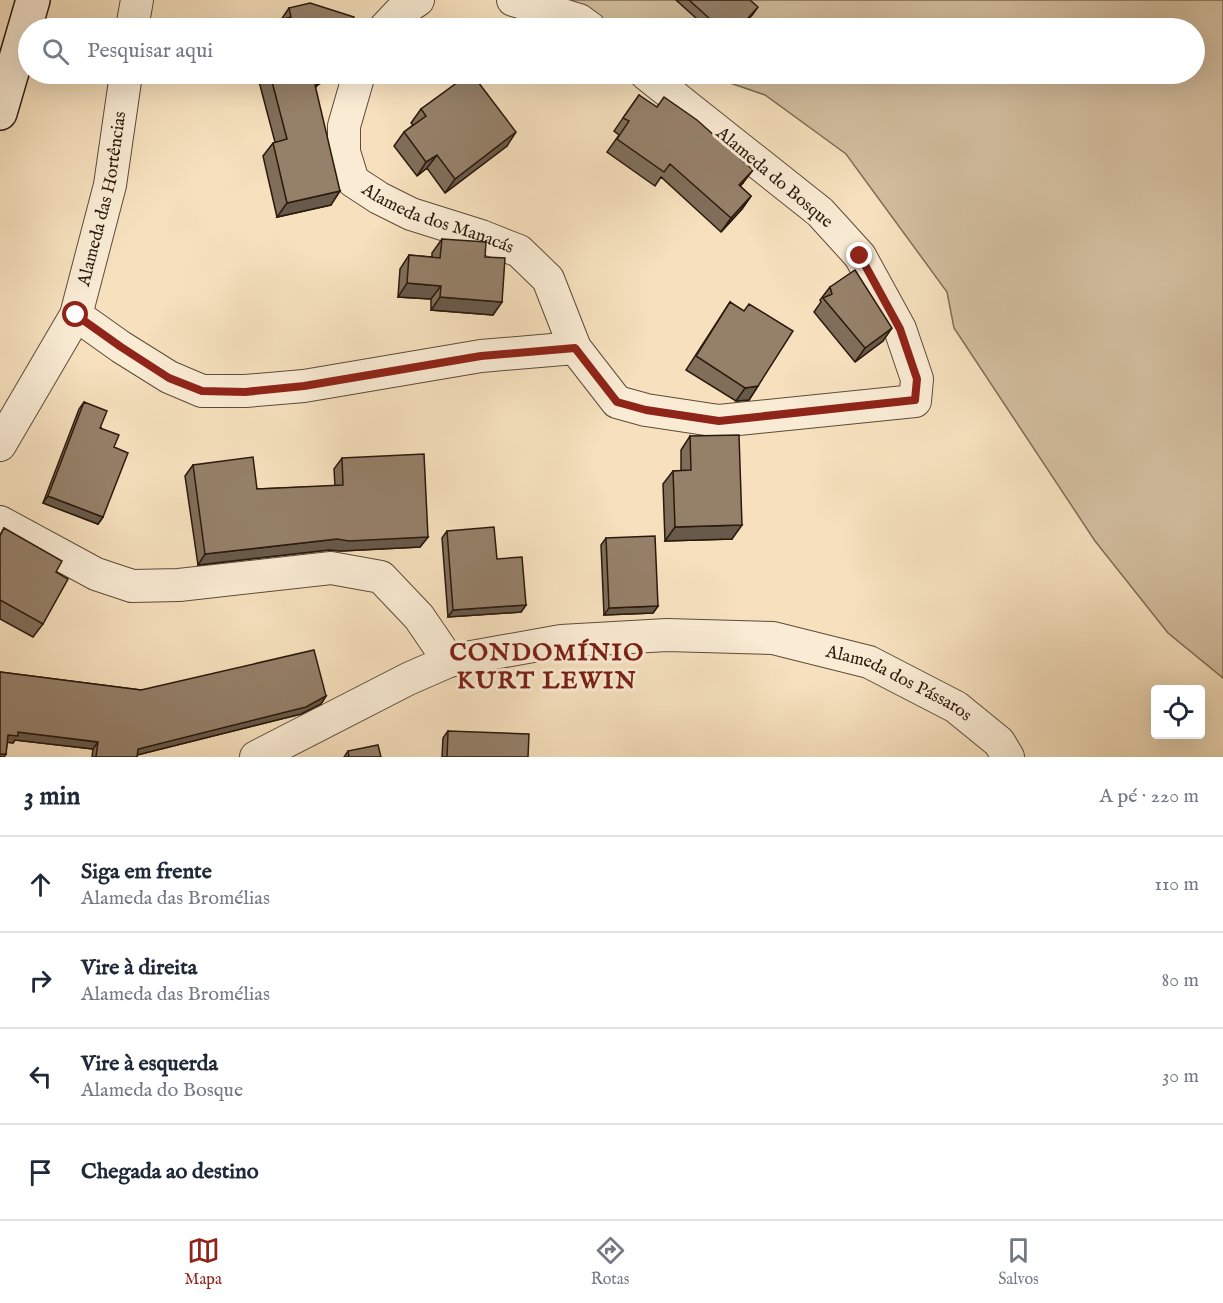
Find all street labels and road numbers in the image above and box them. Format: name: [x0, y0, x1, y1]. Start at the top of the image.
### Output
street label: Alameda das Hortências: [72, 110, 132, 290]
street label: Alameda do Bosque: [710, 122, 837, 234]
street label: Alameda dos Manacás: [356, 178, 517, 259]
street label: Alameda dos Pássaros: [822, 640, 976, 727]

